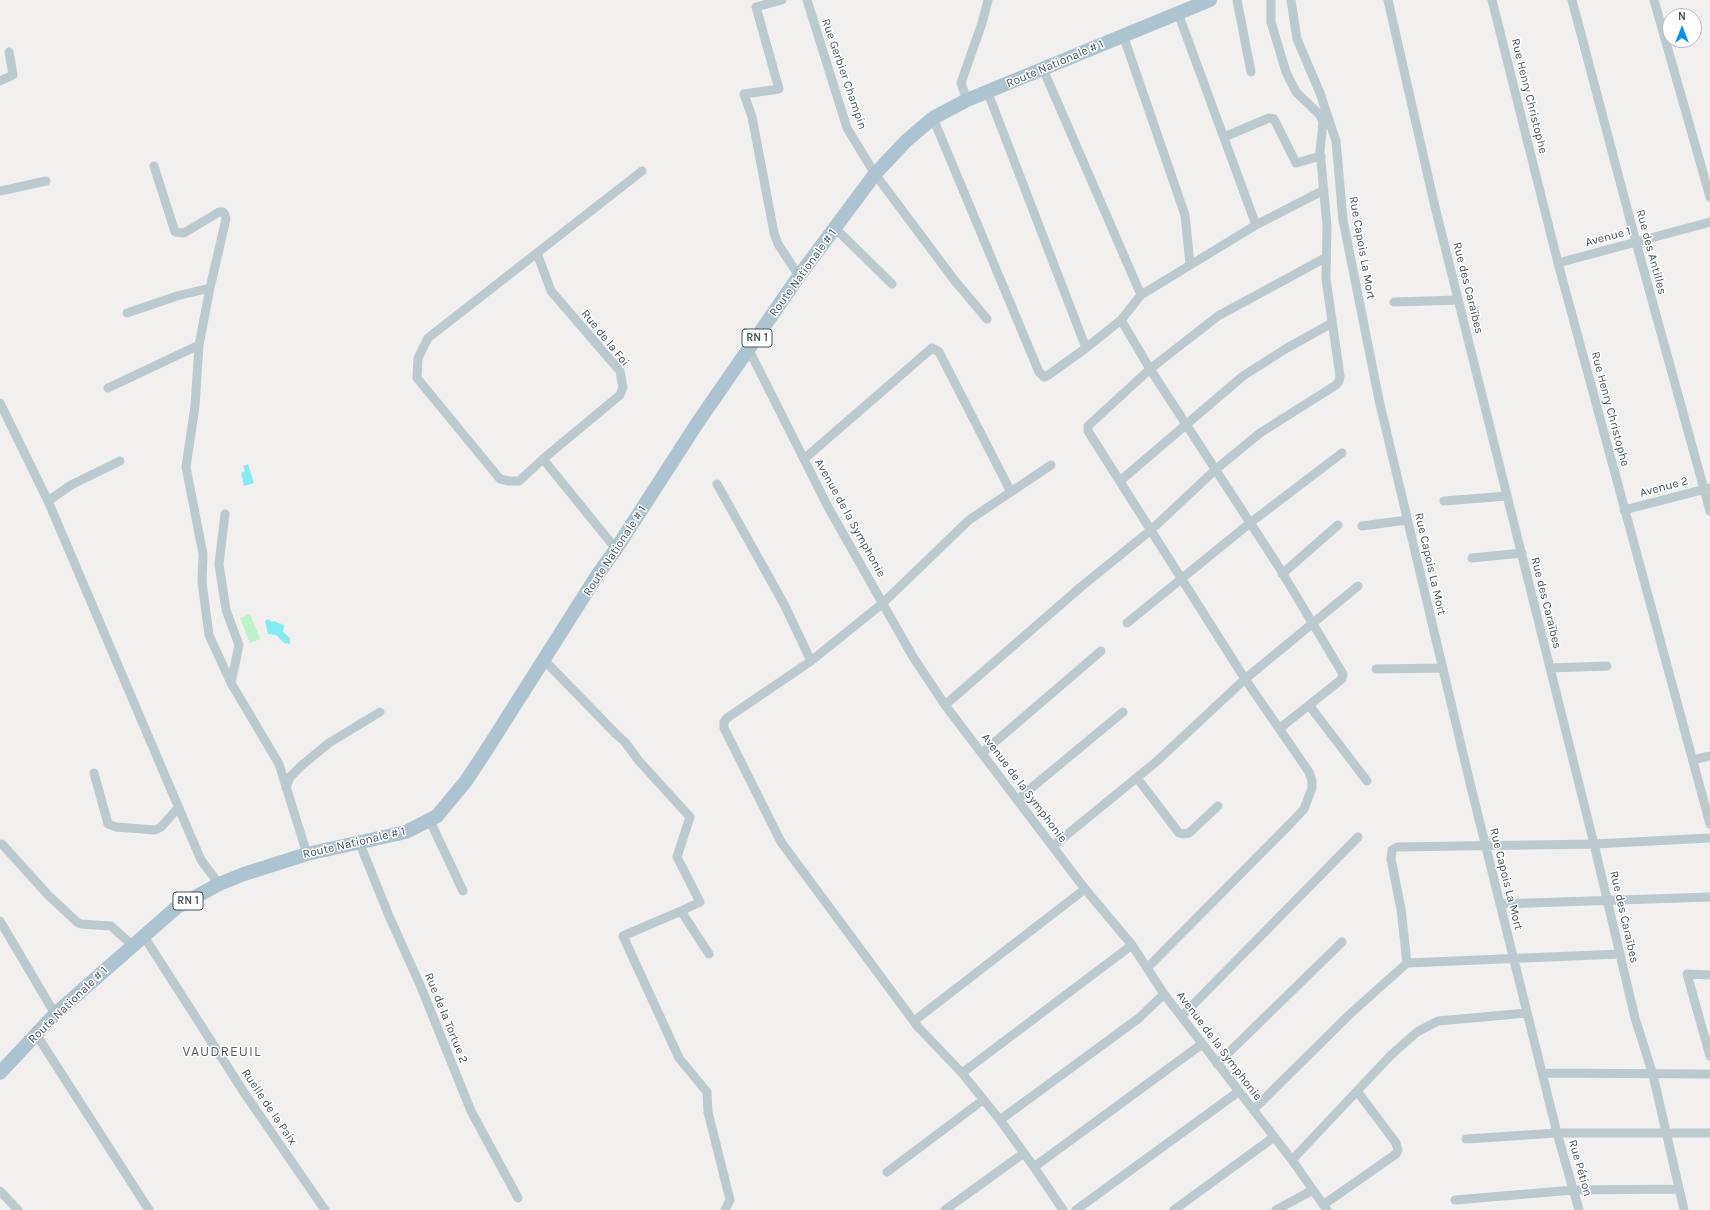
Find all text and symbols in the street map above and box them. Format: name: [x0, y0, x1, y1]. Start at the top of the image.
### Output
north arrow: [1662, 8, 1702, 48]
text: N: [1678, 10, 1686, 23]
street label: Rue Gerbier Champin: [818, 17, 870, 131]
street label: Route Nationale # 1: [1004, 37, 1106, 91]
street label: Rue Henry Christophe: [1508, 37, 1550, 155]
street label: Rue Capois La Mort: [1346, 195, 1378, 301]
street label: Rue des Antilles: [1633, 208, 1669, 296]
street label: Avenue 1: [1584, 224, 1632, 250]
street label: Route Nationale # 1: [766, 226, 840, 320]
street label: Rue des Caraïbes: [1450, 241, 1486, 335]
street label: Rue de la Foi: [578, 307, 632, 369]
road number: RN 1: [742, 329, 772, 347]
street label: Rue Henry Christophe: [1588, 350, 1632, 468]
street label: Avenue de la Symphonie: [811, 456, 889, 580]
street label: Avenue 2: [1638, 474, 1690, 500]
street label: Route Nationale # 1: [580, 503, 650, 599]
street label: Rue Capois La Mort: [1411, 511, 1449, 617]
street label: Rue des Caraïbes: [1528, 556, 1564, 650]
street label: Avenue de la Symphonie: [978, 731, 1070, 845]
street label: Route Nationale # 1: [301, 824, 407, 862]
street label: Rue Capois La Mort: [1486, 827, 1526, 931]
street label: Rue des Caraïbes: [1606, 870, 1642, 964]
road number: RN 1: [173, 892, 203, 910]
street label: Route Nationale # 1: [25, 963, 111, 1047]
street label: Rue de la Tortue 2: [421, 971, 471, 1065]
street label: Avenue de la Symphonie: [1173, 989, 1265, 1103]
district label: VAUDREUIL: [183, 1044, 261, 1060]
street label: Ruelle de la Paix: [238, 1066, 300, 1148]
street label: Rue Pétion: [1565, 1138, 1595, 1198]

